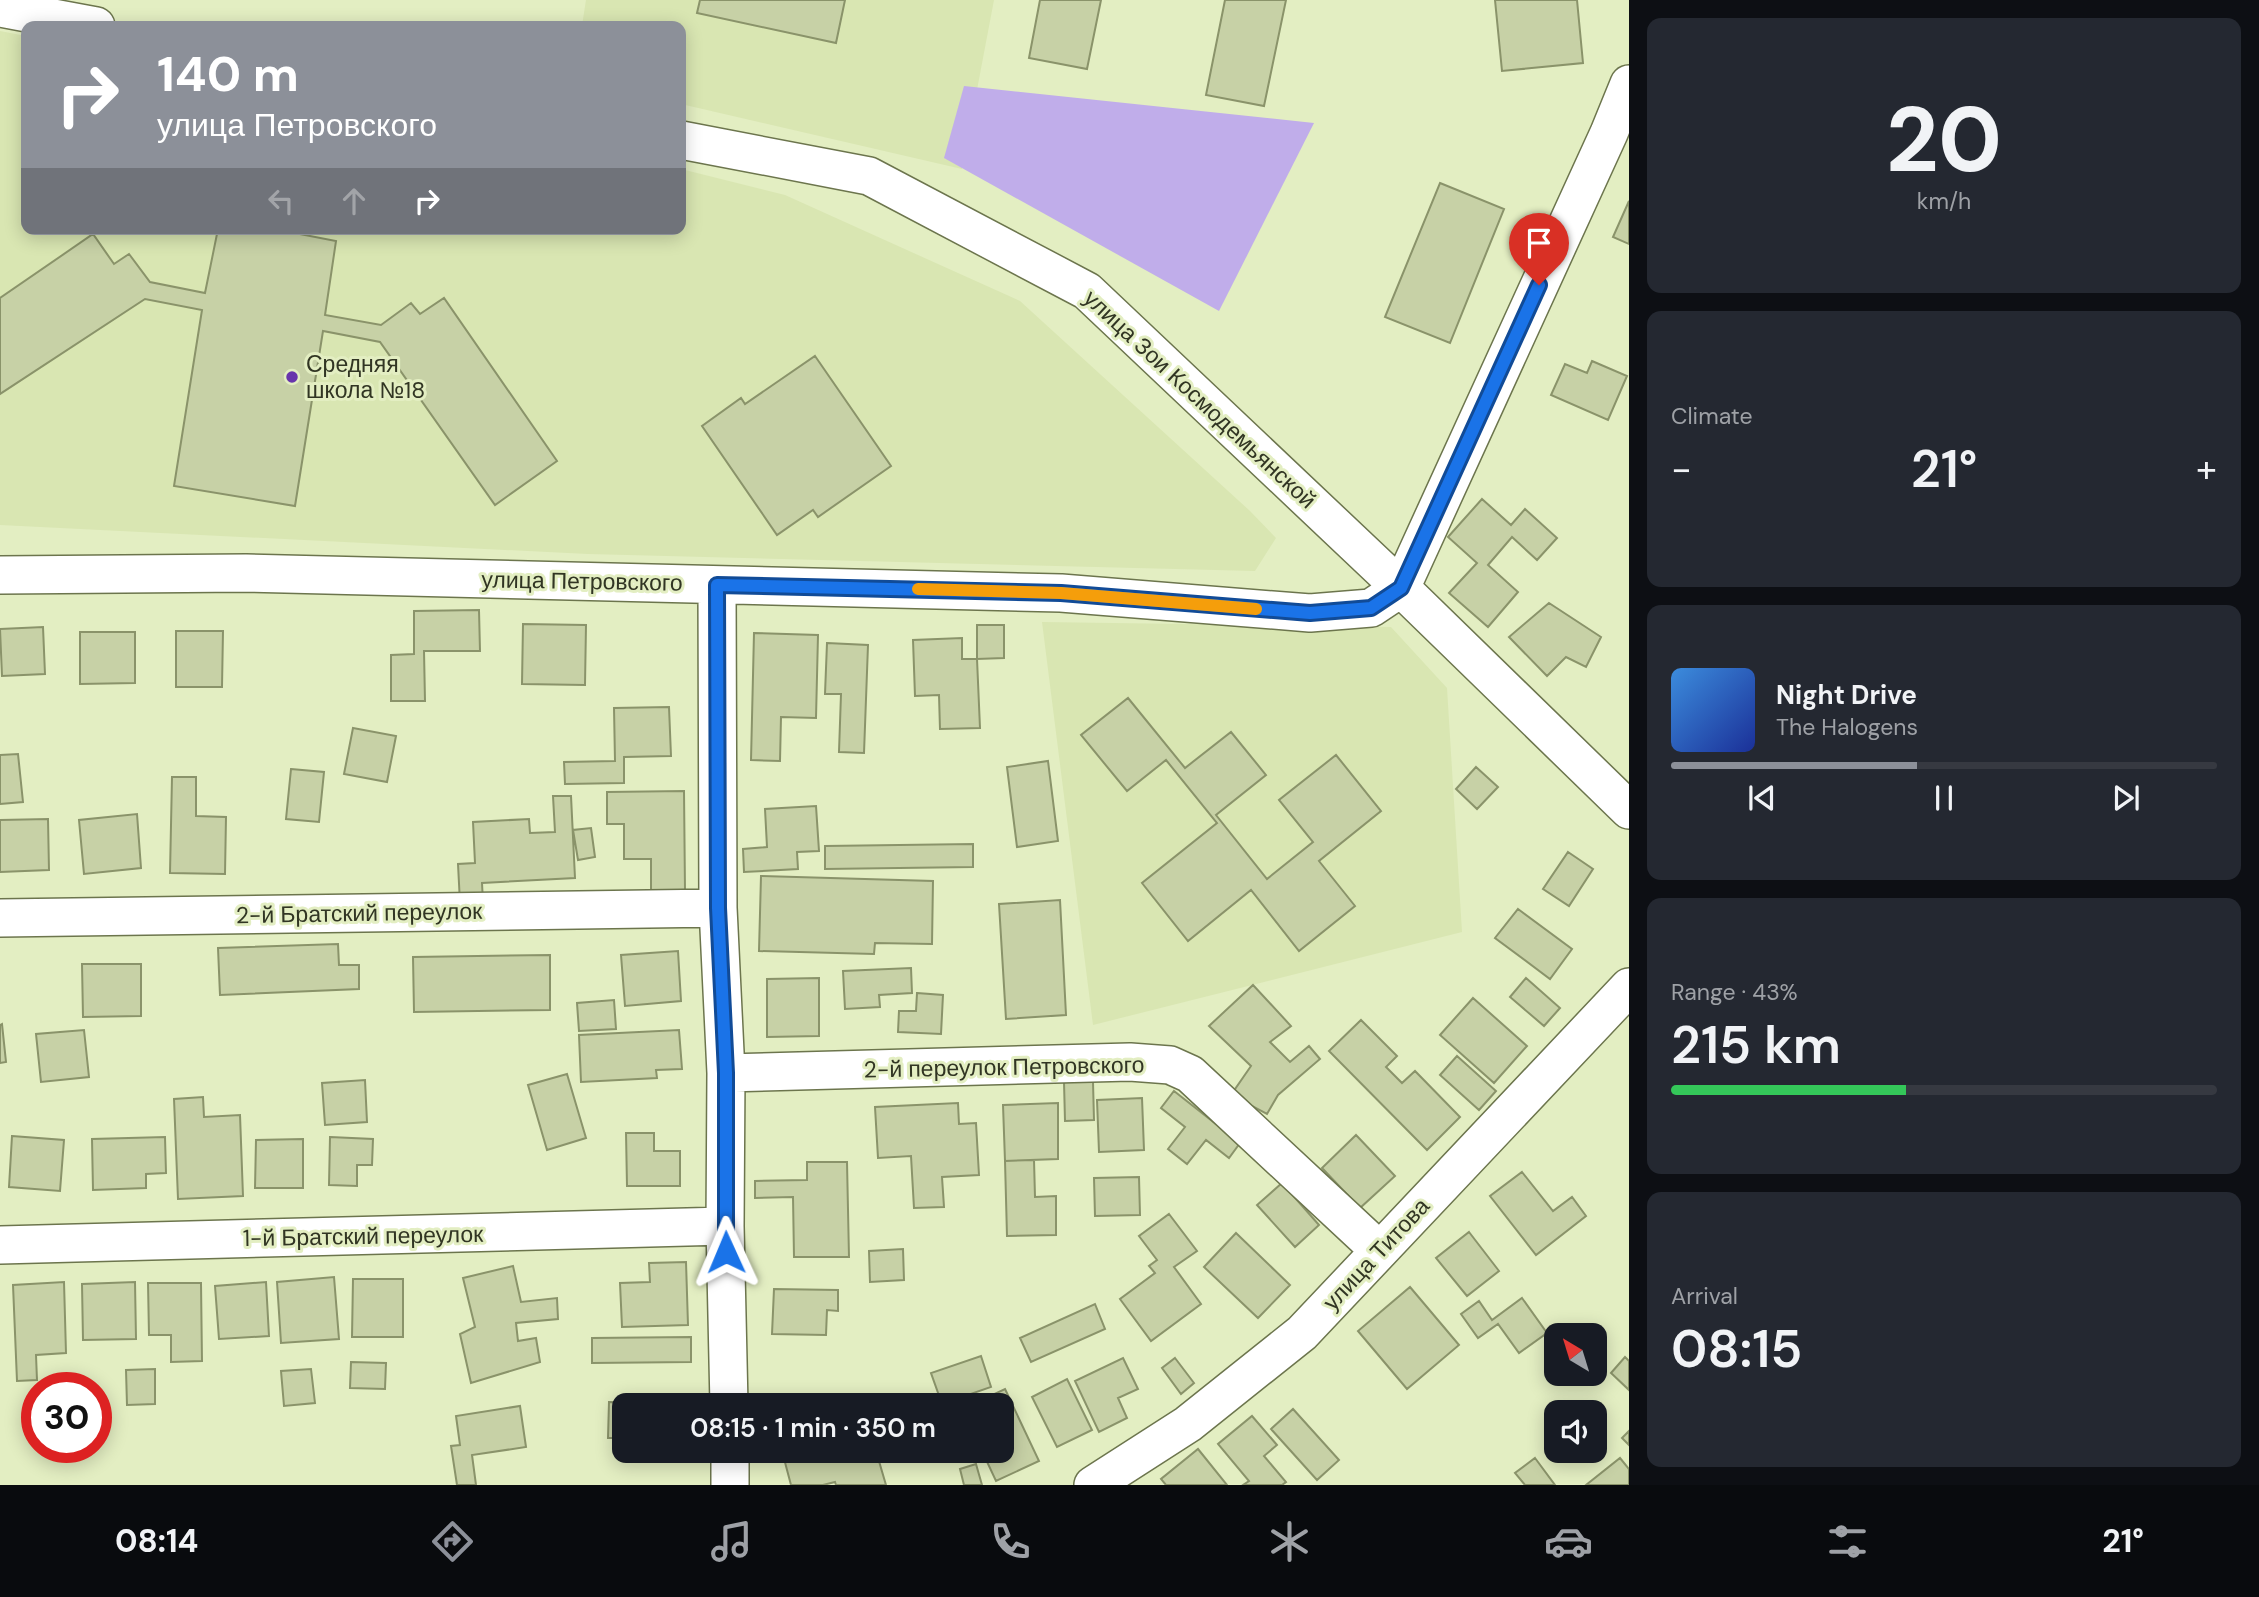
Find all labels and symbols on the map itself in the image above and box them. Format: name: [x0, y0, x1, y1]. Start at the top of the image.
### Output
pin: [1509, 213, 1569, 285]
street label: улица Зои Космодемьянской: [1077, 283, 1323, 515]
place label: Средняя школа №18: [306, 349, 425, 405]
marker: Средняя школа №18: [284, 369, 300, 385]
street label: улица Петровского: [481, 564, 683, 598]
street label: 2-й Братский переулок: [235, 896, 483, 930]
street label: 2-й переулок Петровского: [863, 1050, 1145, 1084]
street label: улица Титова: [1316, 1191, 1436, 1317]
position arrow: [689, 1215, 763, 1289]
street label: 1-й Братский переулок: [242, 1219, 484, 1253]
north arrow: [1544, 1323, 1606, 1386]
speed limit sign: 30: [21, 1372, 112, 1463]

